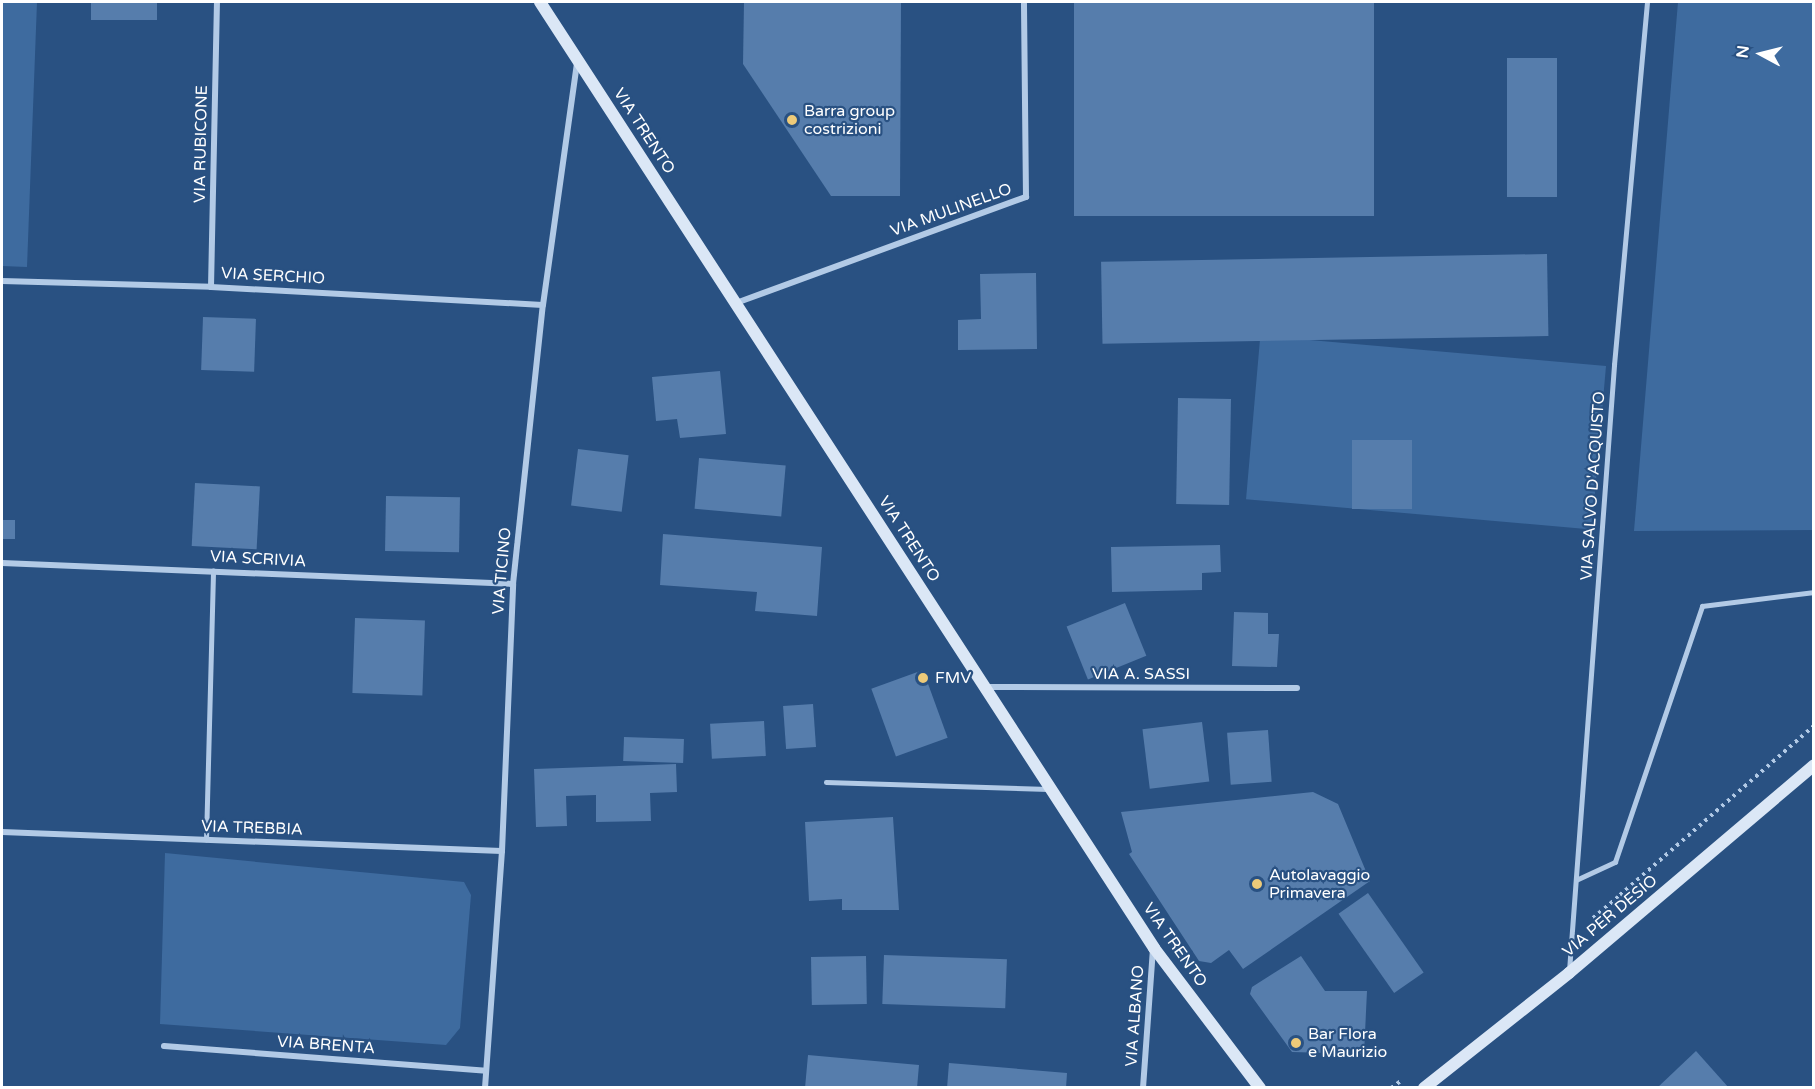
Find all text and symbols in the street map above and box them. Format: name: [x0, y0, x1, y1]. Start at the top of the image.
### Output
north arrow: [1731, 24, 1791, 84]
text: N: [1732, 44, 1754, 59]
street label: VIA RUBICONE: [190, 85, 212, 203]
street label: VIA TRENTO: [609, 85, 679, 177]
place label: Barra group costrizioni: [804, 101, 895, 139]
marker: Barra group costrizioni: [785, 113, 799, 127]
street label: VIA MULINELLO: [888, 179, 1014, 241]
street label: VIA SERCHIO: [221, 264, 325, 288]
street label: VIA SALVO D'ACQUISTO: [1577, 391, 1609, 581]
street label: VIA TRENTO: [874, 493, 944, 585]
street label: VIA TICINO: [489, 527, 515, 615]
street label: VIA SCRIVIA: [209, 547, 307, 571]
street label: VIA A. SASSI: [1092, 664, 1190, 684]
place label: FMV: [935, 668, 971, 688]
marker: FMV: [916, 671, 930, 685]
street label: VIA TREBBIA: [201, 817, 303, 839]
place label: Autolavaggio Primavera: [1269, 865, 1370, 903]
street label: VIA PER DESIO: [1559, 871, 1661, 961]
marker: Autolavaggio Primavera: [1250, 877, 1264, 891]
street label: VIA TRENTO: [1139, 899, 1211, 991]
street label: VIA ALBANO: [1122, 965, 1148, 1067]
place label: Bar Flora e Maurizio: [1308, 1024, 1387, 1062]
street label: VIA BRENTA: [276, 1032, 376, 1058]
marker: Bar Flora e Maurizio: [1289, 1036, 1303, 1050]

